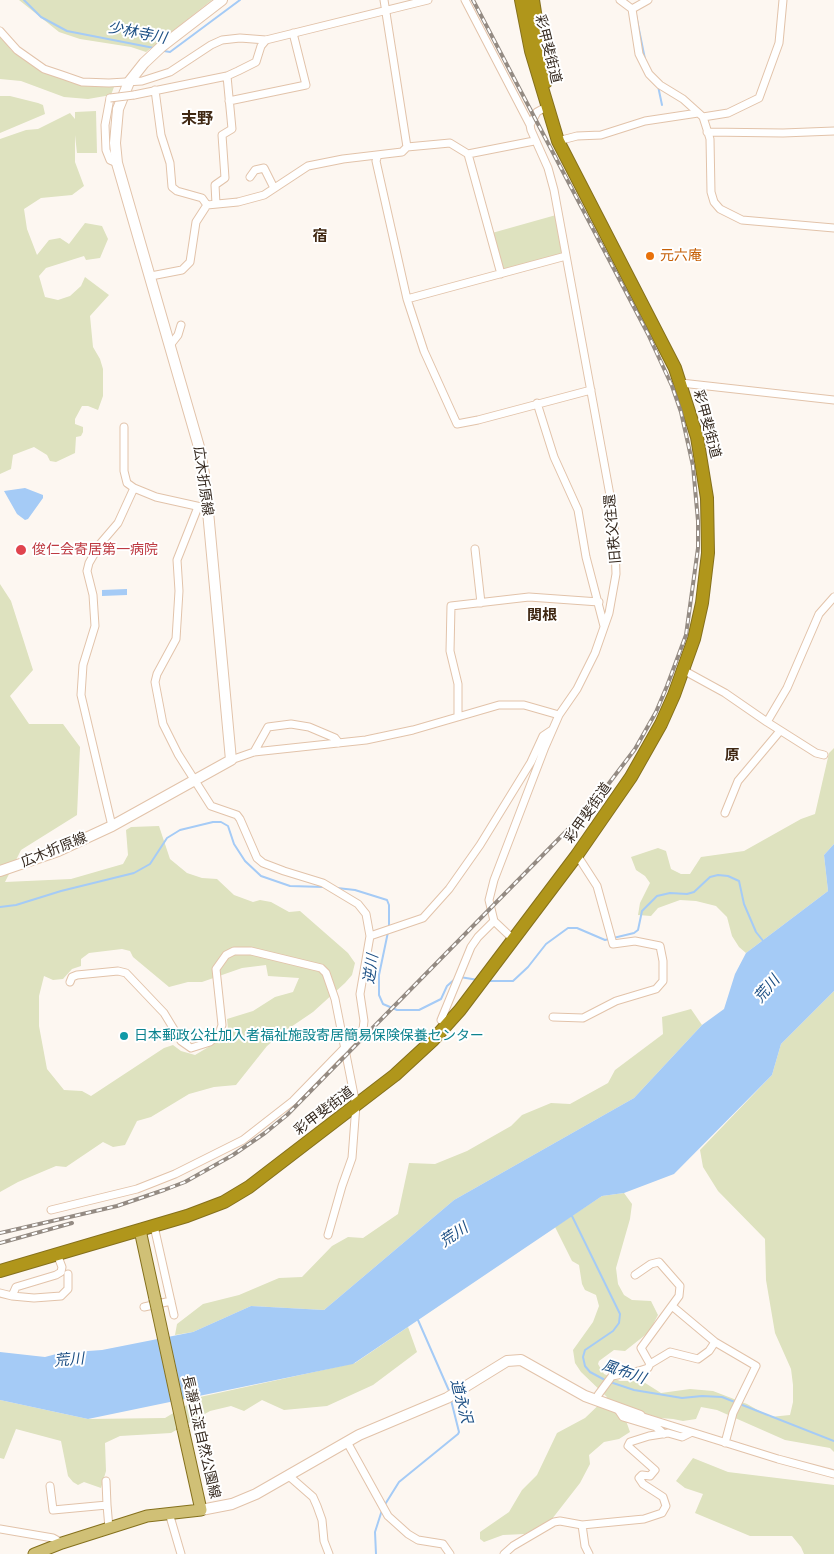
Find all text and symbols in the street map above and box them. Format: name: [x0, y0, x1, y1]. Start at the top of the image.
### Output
street label: 彩甲斐街道: [531, 13, 565, 85]
water label: 少林寺川: [106, 18, 168, 48]
district label: 末野: [181, 109, 213, 129]
district label: 宿: [313, 227, 327, 245]
place label: 元六庵: [660, 248, 702, 264]
marker: 元六庵: [644, 250, 656, 262]
street label: 彩甲斐街道: [690, 388, 724, 460]
street label: 広木折原線: [190, 445, 216, 517]
street label: 旧秩父往還: [602, 493, 624, 565]
place label: 俊仁会寄居第一病院: [32, 542, 158, 558]
marker: 俊仁会寄居第一病院: [14, 543, 28, 557]
district label: 関根: [527, 606, 557, 624]
district label: 原: [725, 746, 739, 764]
street label: 彩甲斐街道: [561, 780, 615, 846]
street label: 広木折原線: [18, 829, 90, 871]
water label: 逆川: [360, 953, 382, 985]
water label: 荒川: [750, 972, 784, 1006]
place label: 日本郵政公社加入者福祉施設寄居簡易保険保養センター: [134, 1028, 484, 1044]
marker: 日本郵政公社加入者福祉施設寄居簡易保険保養センター: [118, 1030, 130, 1042]
street label: 彩甲斐街道: [291, 1083, 357, 1139]
water label: 荒川: [437, 1219, 471, 1251]
water label: 荒川: [53, 1350, 85, 1370]
water label: 風布川: [600, 1356, 648, 1388]
street label: 長瀞玉淀自然公園線: [179, 1374, 223, 1500]
water label: 道永沢: [446, 1377, 476, 1425]

